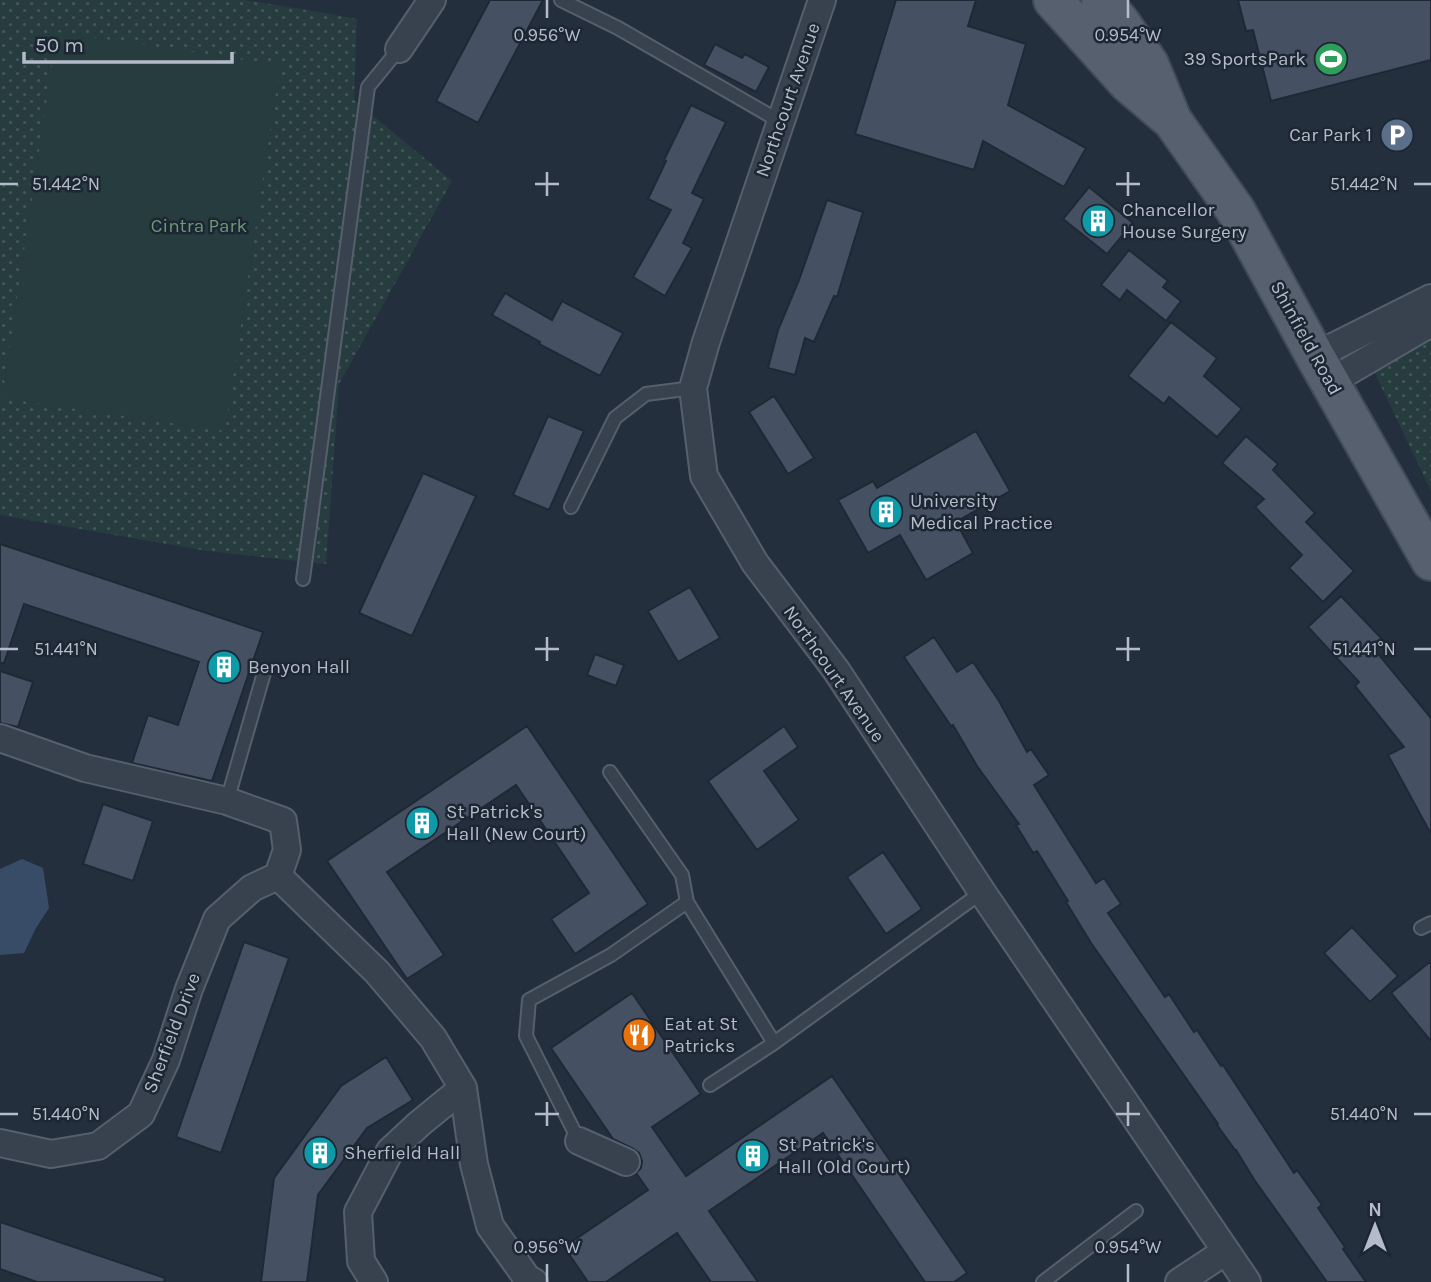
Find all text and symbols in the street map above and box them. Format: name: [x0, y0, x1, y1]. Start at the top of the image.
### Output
street label: Northcourt Avenue: [751, 20, 825, 180]
scale bar: [24, 21, 233, 65]
text: 0.956°W: [513, 24, 581, 46]
text: 0.954°W: [1095, 24, 1161, 46]
text: 50 m: [35, 33, 84, 57]
sports icon: 39 SportsPark: [1312, 40, 1350, 78]
place label: 39 SportsPark: [1184, 48, 1306, 70]
parking icon: Car Park 1: [1378, 116, 1416, 154]
place label: Car Park 1: [1289, 124, 1372, 146]
text: 51.442°N: [32, 173, 100, 195]
text: 51.442°N: [1330, 173, 1398, 195]
place label: Chancellor House Surgery: [1122, 199, 1247, 243]
building icon: Chancellor House Surgery: [1079, 202, 1117, 240]
park label: Cintra Park: [151, 215, 247, 237]
street label: Shinfield Road: [1266, 277, 1346, 399]
place label: University Medical Practice: [910, 490, 1053, 534]
building icon: University Medical Practice: [867, 493, 905, 531]
street label: Northcourt Avenue: [779, 601, 889, 747]
text: 51.441°N: [34, 638, 98, 660]
text: 51.441°N: [1332, 638, 1396, 660]
building icon: Benyon Hall: [205, 648, 243, 686]
place label: Benyon Hall: [248, 656, 350, 678]
place label: St Patrick's Hall (New Court): [446, 801, 586, 845]
building icon: St Patrick's Hall (New Court): [403, 804, 441, 842]
street label: Sherfield Drive: [139, 970, 205, 1096]
place label: Eat at St Patricks: [664, 1013, 738, 1057]
restaurant icon: Eat at St Patricks: [620, 1016, 658, 1054]
text: 51.440°N: [32, 1103, 100, 1125]
text: 51.440°N: [1330, 1103, 1398, 1125]
building icon: Sherfield Hall: [301, 1134, 339, 1172]
place label: St Patrick's Hall (Old Court): [778, 1134, 911, 1178]
building icon: St Patrick's Hall (Old Court): [734, 1137, 772, 1175]
place label: Sherfield Hall: [344, 1142, 460, 1164]
north arrow: [1340, 1191, 1410, 1261]
text: N: [1368, 1199, 1382, 1221]
text: 0.956°W: [513, 1236, 581, 1258]
text: 0.954°W: [1095, 1236, 1161, 1258]

